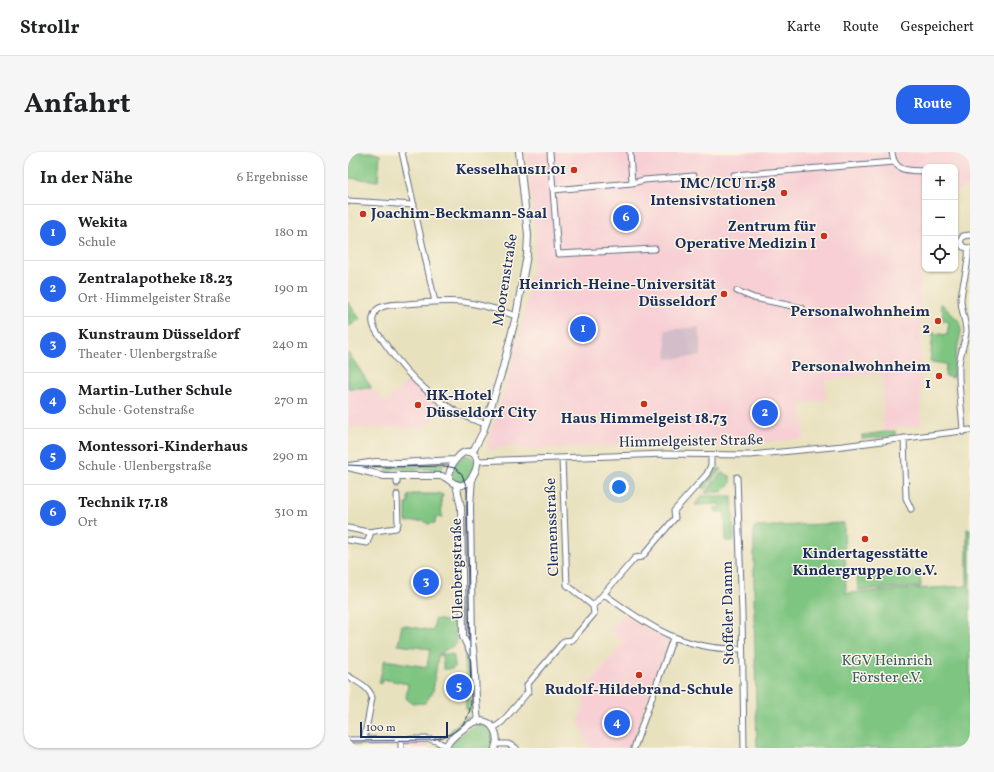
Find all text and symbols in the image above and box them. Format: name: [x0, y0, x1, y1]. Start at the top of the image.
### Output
text: Strollr: [20, 15, 80, 41]
text: Karte: [787, 18, 821, 37]
text: Route: [843, 18, 879, 37]
text: Gespeichert: [901, 18, 974, 37]
text: Anfahrt: [24, 85, 131, 124]
button: Route: [896, 85, 970, 124]
place label: Kesselhaus11.01: [456, 160, 566, 181]
map controls: [922, 164, 958, 272]
button: +: [922, 164, 958, 200]
marker: Kesselhaus11.01: [569, 165, 579, 175]
text: In der Nähe: [40, 167, 133, 190]
text: 6 Ergebnisse: [237, 169, 308, 187]
place label: IMC/ICU 11.58 Intensivstationen: [650, 174, 776, 212]
marker: IMC/ICU 11.58 Intensivstationen: [779, 188, 789, 198]
button: −: [922, 200, 958, 236]
pin: 6: [613, 203, 639, 233]
place label: Joachim-Beckmann-Saal: [370, 204, 547, 225]
marker: Joachim-Beckmann-Saal: [358, 209, 368, 219]
text: Wekita: [78, 213, 128, 234]
place label: Zentrum für Operative Medizin I: [675, 217, 816, 255]
text: 1: [50, 224, 56, 242]
text: 180 m: [274, 224, 308, 242]
marker: Zentrum für Operative Medizin I: [819, 231, 829, 241]
street label: Moorenstraße: [488, 232, 524, 328]
text: Schule: [78, 234, 116, 252]
button: locate: [922, 236, 958, 272]
text: Zentralapotheke 18.23: [78, 269, 233, 290]
place label: Heinrich-Heine-Universität Düsseldorf: [519, 275, 717, 313]
text: 2: [50, 280, 56, 298]
text: 190 m: [274, 280, 308, 298]
marker: Heinrich-Heine-Universität Düsseldorf: [719, 289, 729, 299]
text: Ort · Himmelgeister Straße: [78, 290, 231, 308]
place label: Personalwohnheim 2: [791, 302, 930, 340]
pin: 1: [570, 314, 596, 344]
marker: Personalwohnheim 2: [933, 316, 943, 326]
text: Kunstraum Düsseldorf: [78, 325, 240, 346]
text: 3: [50, 336, 56, 354]
text: 240 m: [272, 336, 308, 354]
text: Theater · Ulenbergstraße: [78, 346, 217, 364]
place label: Personalwohnheim 1: [792, 357, 931, 395]
marker: Personalwohnheim 1: [934, 371, 944, 381]
text: Martin-Luther Schule: [78, 381, 232, 402]
place label: HK-Hotel Düsseldorf City: [426, 386, 537, 424]
text: 4: [49, 392, 57, 410]
text: 270 m: [274, 392, 308, 410]
pin: 2: [752, 398, 778, 428]
marker: Haus Himmelgeist 18.73: [639, 399, 649, 409]
marker: HK-Hotel Düsseldorf City: [413, 400, 423, 410]
text: Schule · Gotenstraße: [78, 402, 194, 420]
place label: Haus Himmelgeist 18.73: [561, 409, 728, 430]
street label: Himmelgeister Straße: [619, 430, 763, 454]
text: Montessori-Kinderhaus: [78, 437, 248, 458]
text: 5: [50, 448, 56, 466]
text: 290 m: [272, 448, 308, 466]
text: Schule · Ulenbergstraße: [78, 458, 211, 476]
street label: Clemensstraße: [541, 477, 565, 577]
your location: [609, 477, 629, 497]
text: Technik 17.18: [78, 493, 168, 514]
text: 6: [49, 504, 57, 522]
text: 310 m: [274, 504, 308, 522]
text: Ort: [78, 514, 98, 532]
street label: Ulenbergstraße: [447, 518, 469, 620]
marker: Kindertagesstätte Kindergruppe 10 e.V.: [860, 534, 870, 544]
place label: Kindertagesstätte Kindergruppe 10 e.V.: [792, 544, 938, 582]
street label: Stoffeler Damm: [718, 561, 740, 665]
pin: 3: [413, 567, 439, 597]
park label: KGV Heinrich Förster e.V.: [841, 651, 933, 689]
marker: Rudolf-Hildebrand-Schule: [634, 670, 644, 680]
pin: 5: [446, 672, 472, 702]
place label: Rudolf-Hildebrand-Schule: [545, 680, 734, 701]
pin: 4: [604, 708, 630, 738]
scale bar: [360, 720, 448, 739]
text: 100 m: [366, 721, 396, 736]

